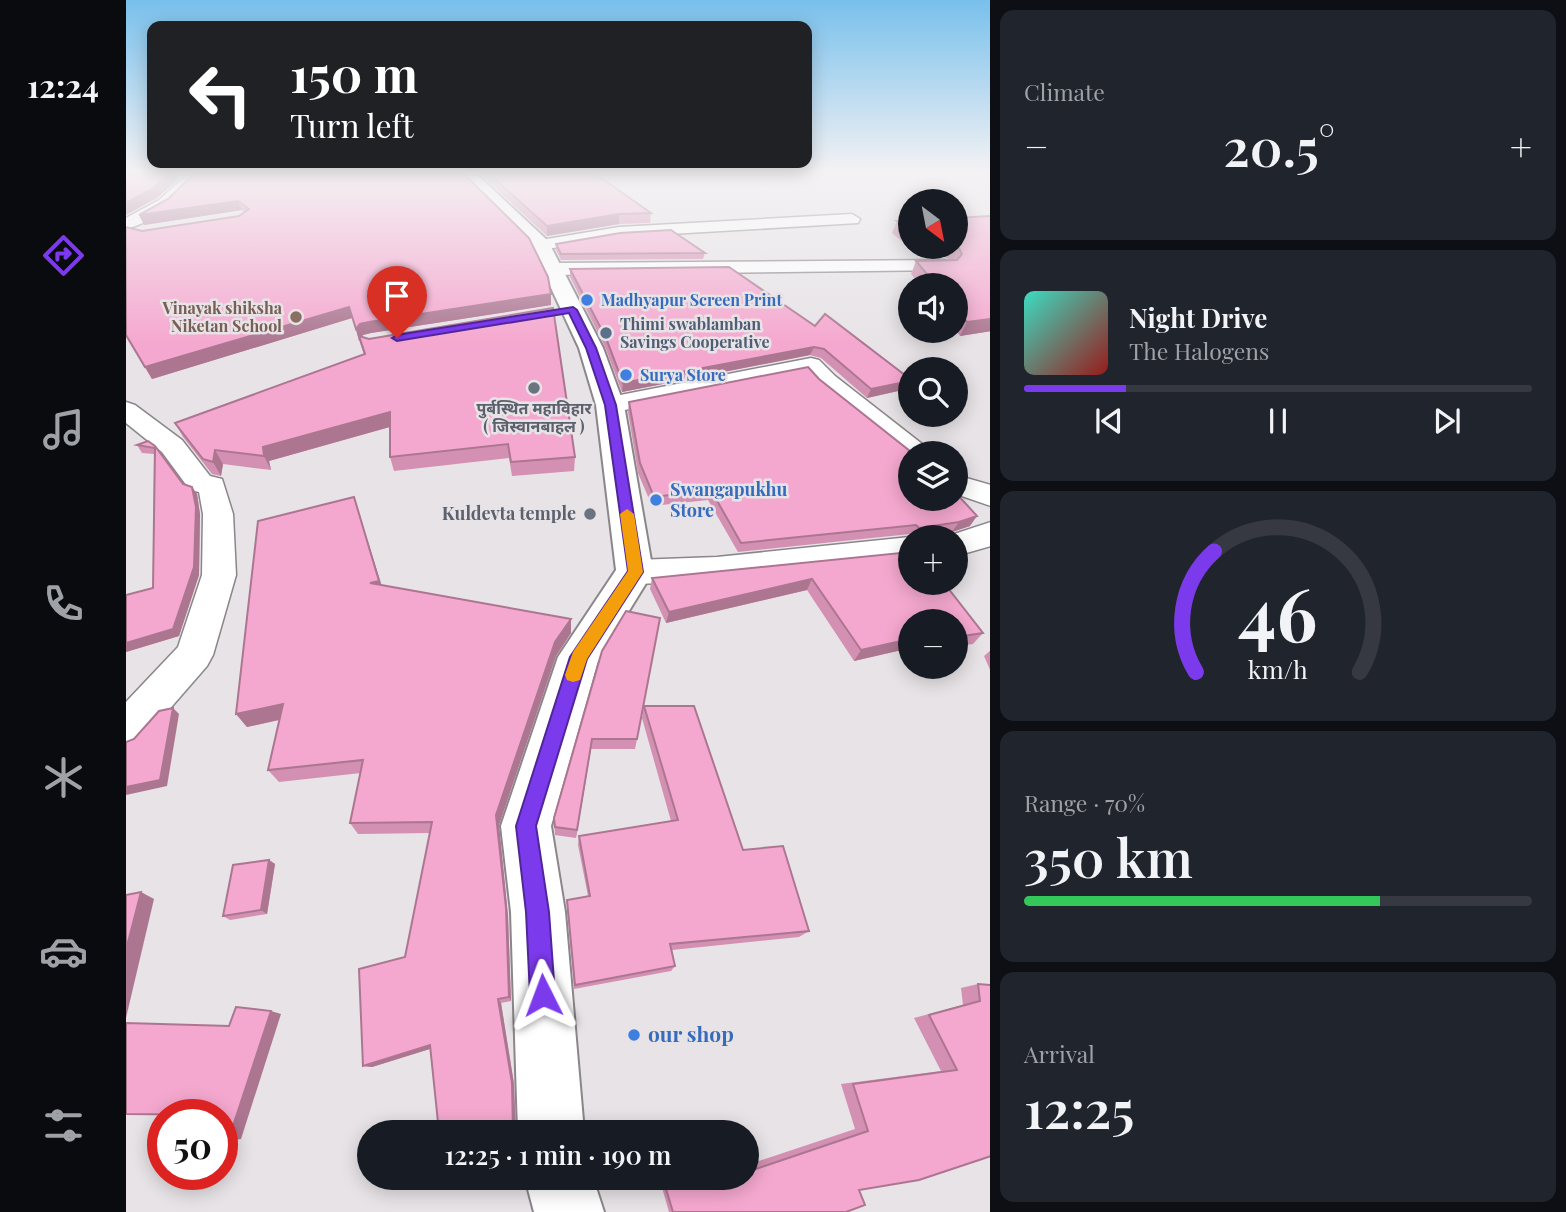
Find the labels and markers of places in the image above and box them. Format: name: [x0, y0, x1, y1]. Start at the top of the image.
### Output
pin: [367, 266, 427, 338]
place label: Madhyapur Screen Print: [601, 289, 782, 310]
marker: Madhyapur Screen Print: [579, 292, 595, 308]
place label: Vinayak shiksha Niketan School: [161, 297, 283, 336]
marker: Vinayak shiksha Niketan School: [288, 309, 304, 325]
place label: Thimi swablamban Savings Cooperative: [620, 313, 769, 352]
marker: Thimi swablamban Savings Cooperative: [598, 325, 614, 341]
place label: Surya Store: [640, 364, 726, 385]
marker: Surya Store: [618, 367, 634, 383]
marker: पुर्बस्थित महाविहार ( जिस्वानबाहल ): [526, 380, 542, 396]
place label: पुर्बस्थित महाविहार ( जिस्वानबाहल ): [476, 397, 592, 436]
place label: Swangapukhu Store: [670, 477, 787, 522]
marker: Swangapukhu Store: [648, 492, 664, 508]
place label: Kuldevta temple: [442, 501, 576, 525]
marker: Kuldevta temple: [582, 506, 598, 522]
place label: our shop: [648, 1019, 734, 1047]
marker: our shop: [626, 1027, 642, 1043]

